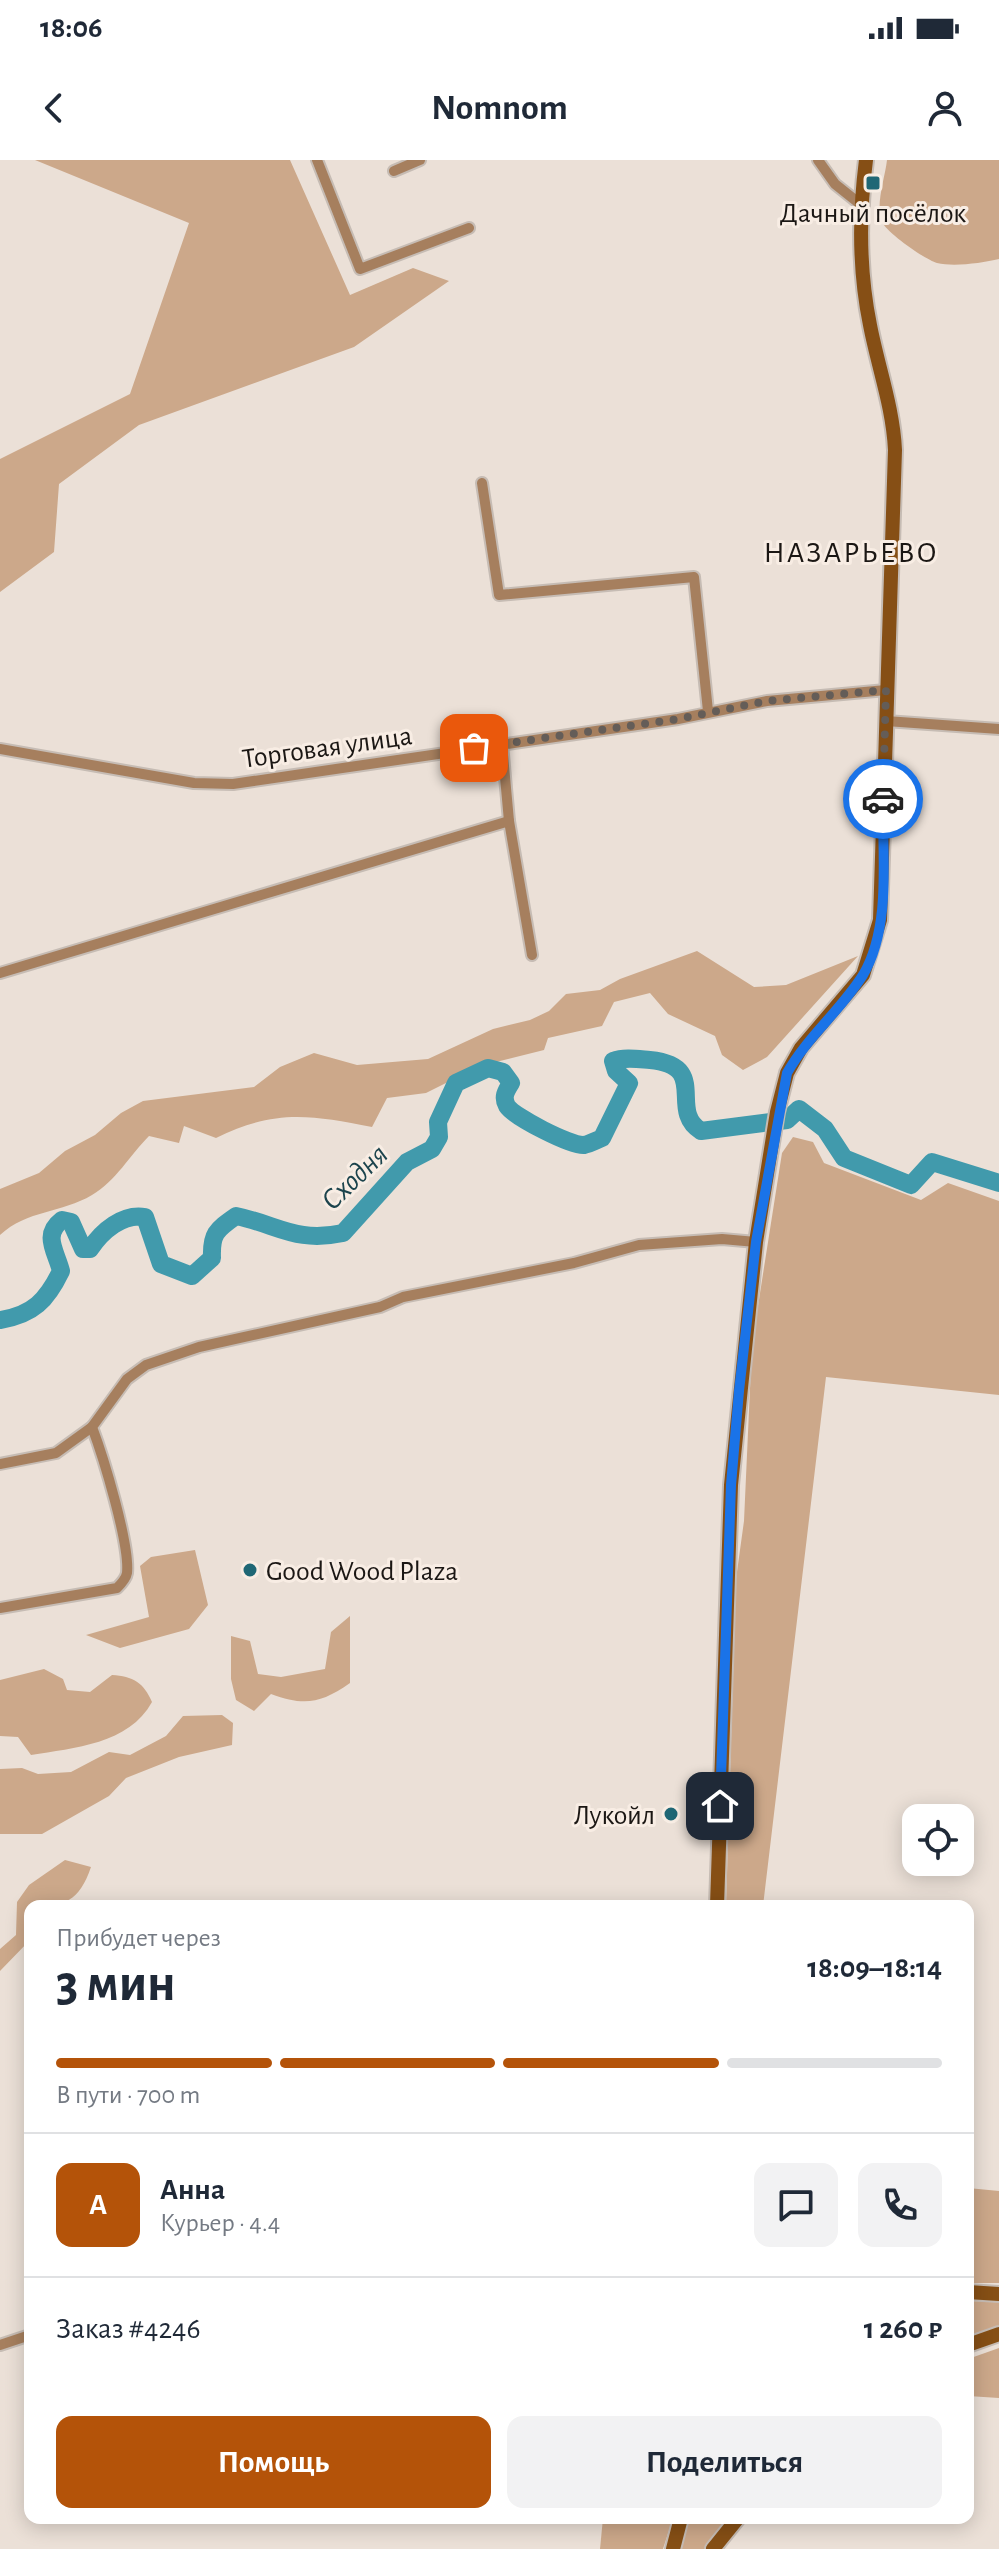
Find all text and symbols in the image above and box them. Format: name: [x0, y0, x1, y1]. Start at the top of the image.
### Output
text: 18:06: [40, 13, 103, 43]
icon: back: [32, 86, 76, 130]
icon: person: [923, 86, 967, 130]
text: Nomnom: [431, 90, 568, 126]
marker: Дачный посёлок: [864, 174, 882, 192]
place label: Дачный посёлок: [780, 200, 966, 228]
district label: НАЗАРЬЕВО: [763, 538, 939, 568]
pin: [440, 714, 508, 782]
street label: Торговая улица: [241, 722, 414, 774]
icon: bag: [452, 726, 496, 770]
courier: [843, 759, 923, 839]
icon: car: [861, 777, 905, 821]
water label: Сходня: [316, 1139, 394, 1216]
place label: Good Wood Plaza: [266, 1558, 458, 1586]
marker: Good Wood Plaza: [241, 1561, 259, 1579]
pin: [686, 1772, 754, 1840]
icon: home: [698, 1784, 742, 1828]
place label: Лукойл: [574, 1802, 655, 1830]
map controls: [902, 1804, 974, 1876]
button: locate: [902, 1804, 974, 1876]
marker: Лукойл: [662, 1805, 680, 1823]
text: Прибудет через: [56, 1925, 221, 1951]
text: 18:09–18:14: [807, 1953, 942, 1983]
text: 3 мин: [56, 1958, 176, 2010]
text: В пути · 700 m: [56, 2082, 200, 2108]
button: chat: [754, 2163, 838, 2247]
button: phone: [858, 2163, 942, 2247]
text: Анна: [160, 2175, 225, 2205]
text: А: [89, 2190, 107, 2220]
text: Курьер · 4.4: [160, 2210, 280, 2236]
text: Заказ #4246: [56, 2314, 201, 2344]
text: 1 260 ₽: [864, 2314, 942, 2344]
button: Помощь: [56, 2416, 491, 2508]
button: Поделиться: [507, 2416, 942, 2508]

